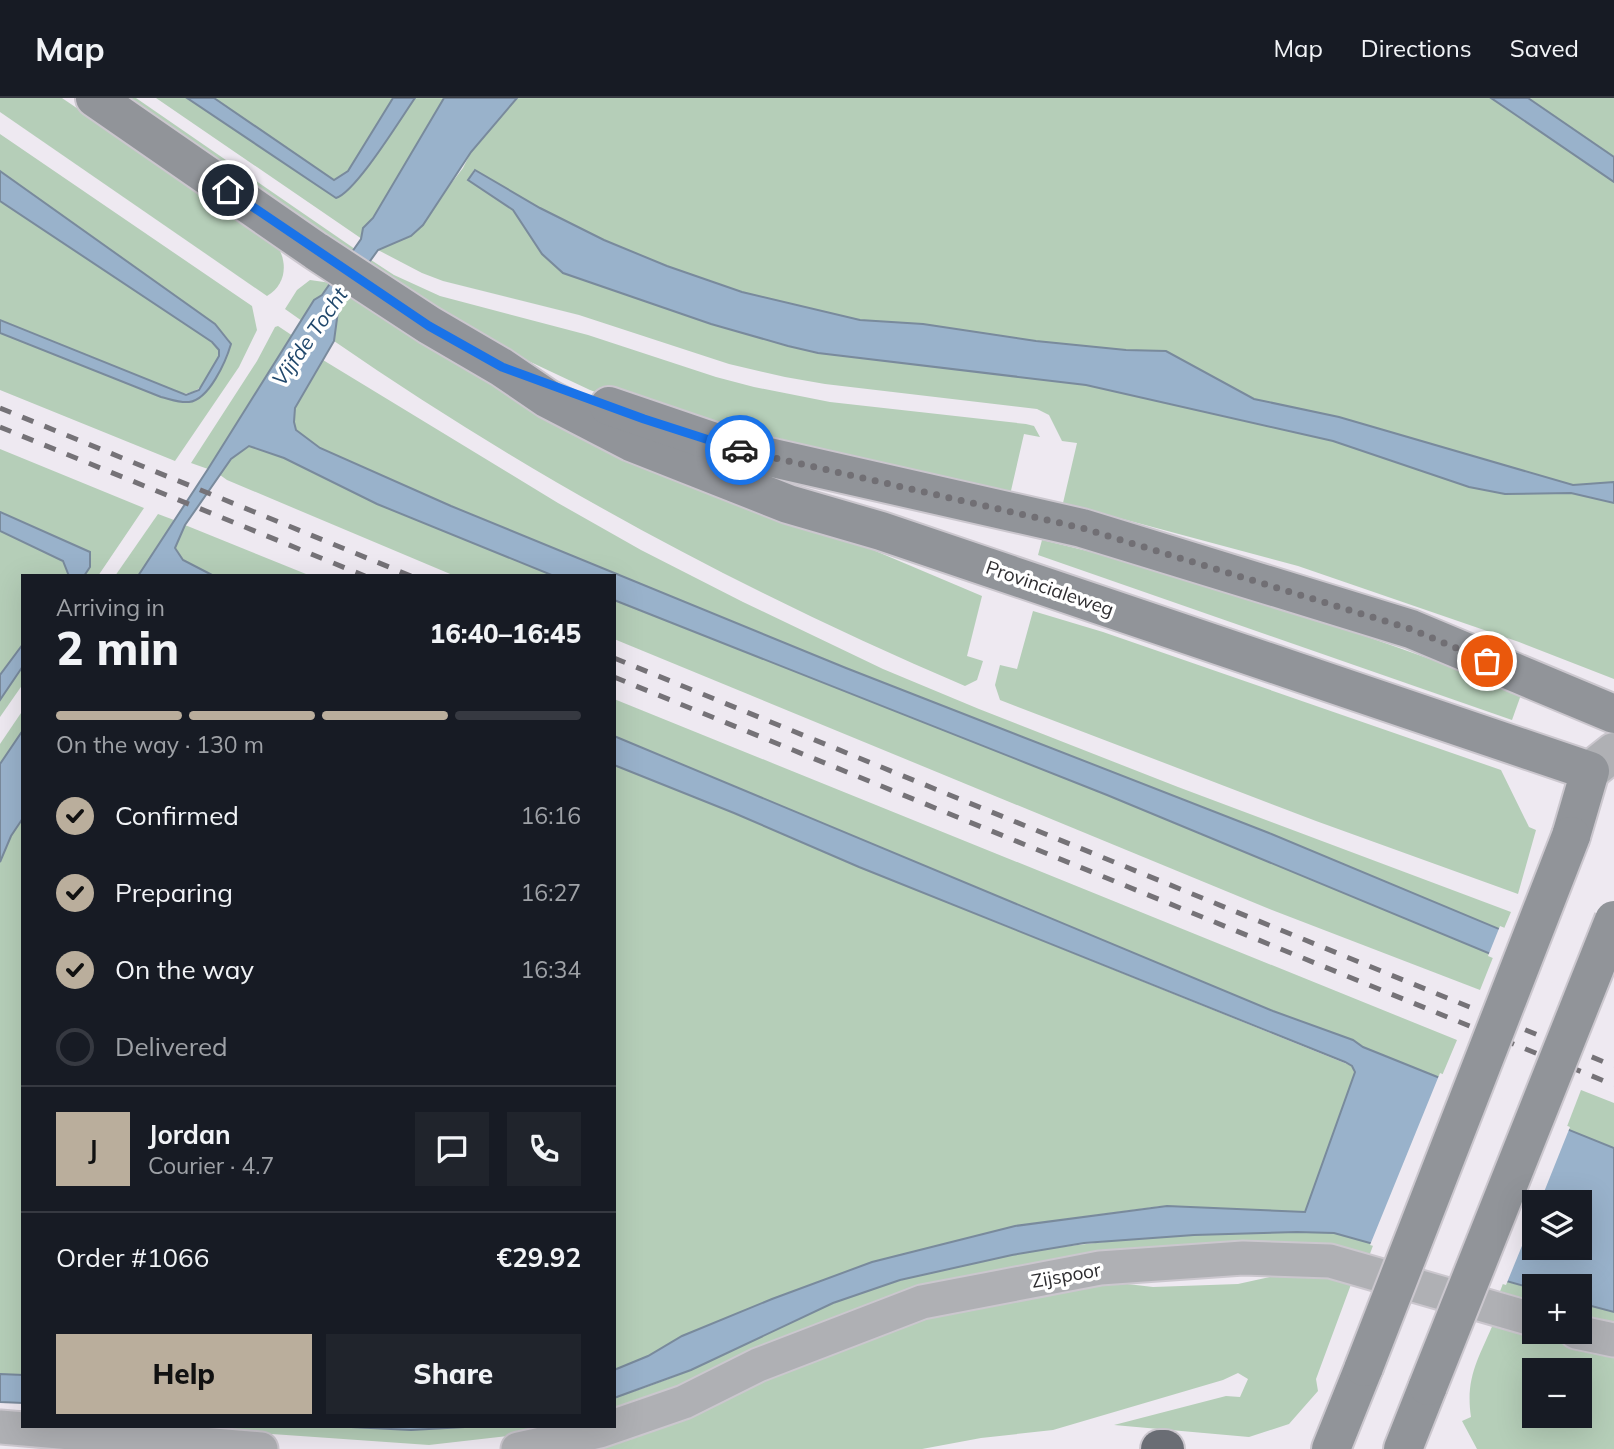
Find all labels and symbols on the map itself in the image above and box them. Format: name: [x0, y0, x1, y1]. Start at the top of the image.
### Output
pin: [198, 160, 258, 220]
water label: Vijfde Tocht: [266, 282, 353, 391]
courier: [705, 415, 775, 485]
street label: Provincialeweg: [983, 555, 1117, 621]
pin: [1457, 631, 1517, 691]
street label: Zijspoor: [1030, 1257, 1103, 1293]

